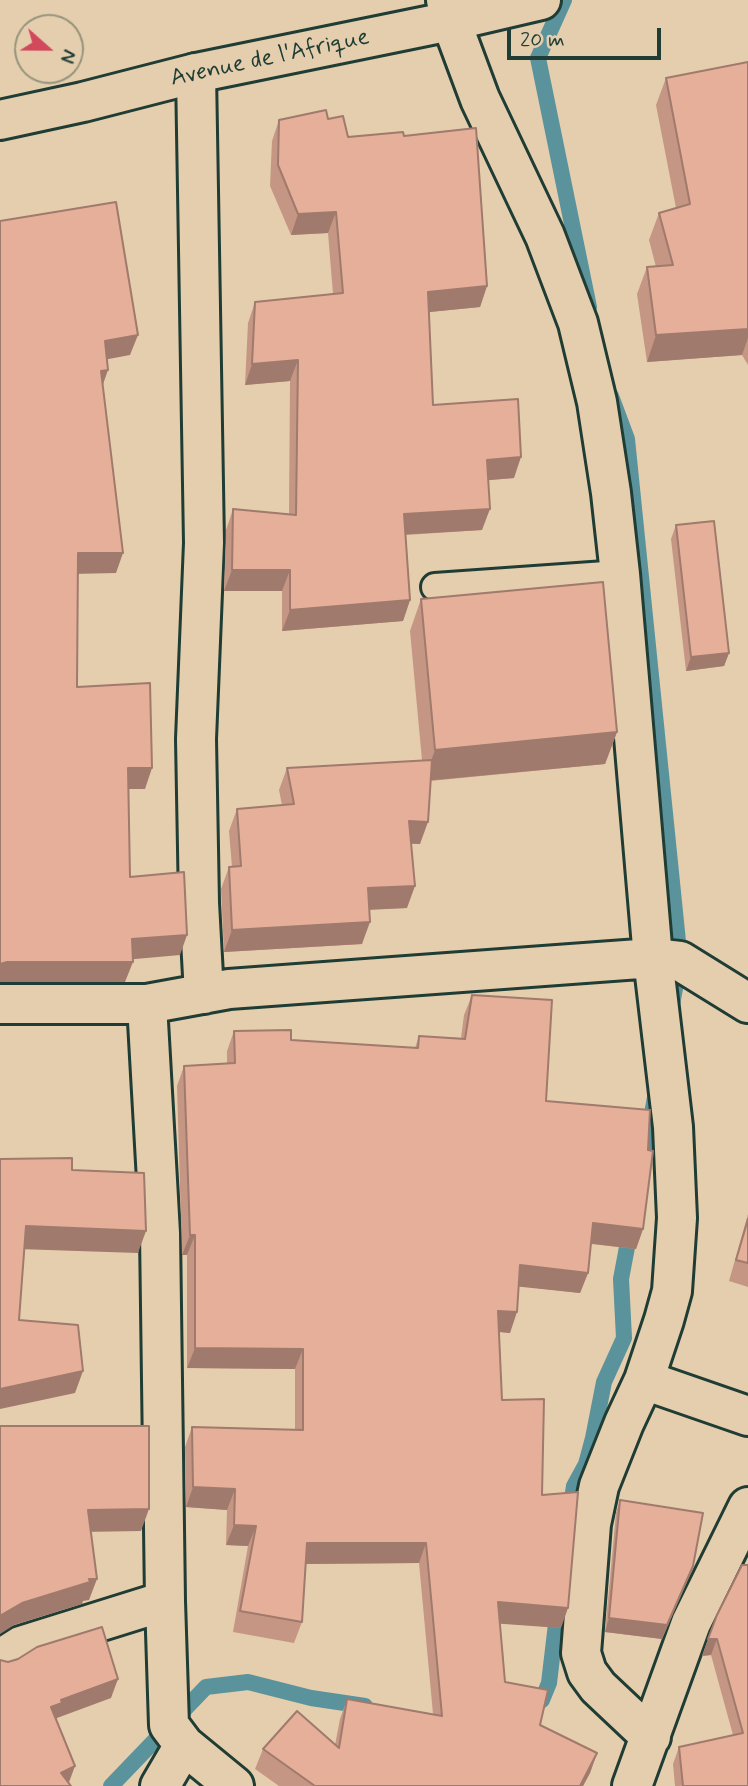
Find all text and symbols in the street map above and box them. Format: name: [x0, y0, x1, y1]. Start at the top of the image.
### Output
north arrow: [14, 14, 84, 84]
scale bar: [510, 14, 664, 58]
street label: Avenue de l'Afrique: [168, 24, 372, 94]
text: 20 m: [520, 26, 565, 54]
text: N: [53, 46, 81, 66]

